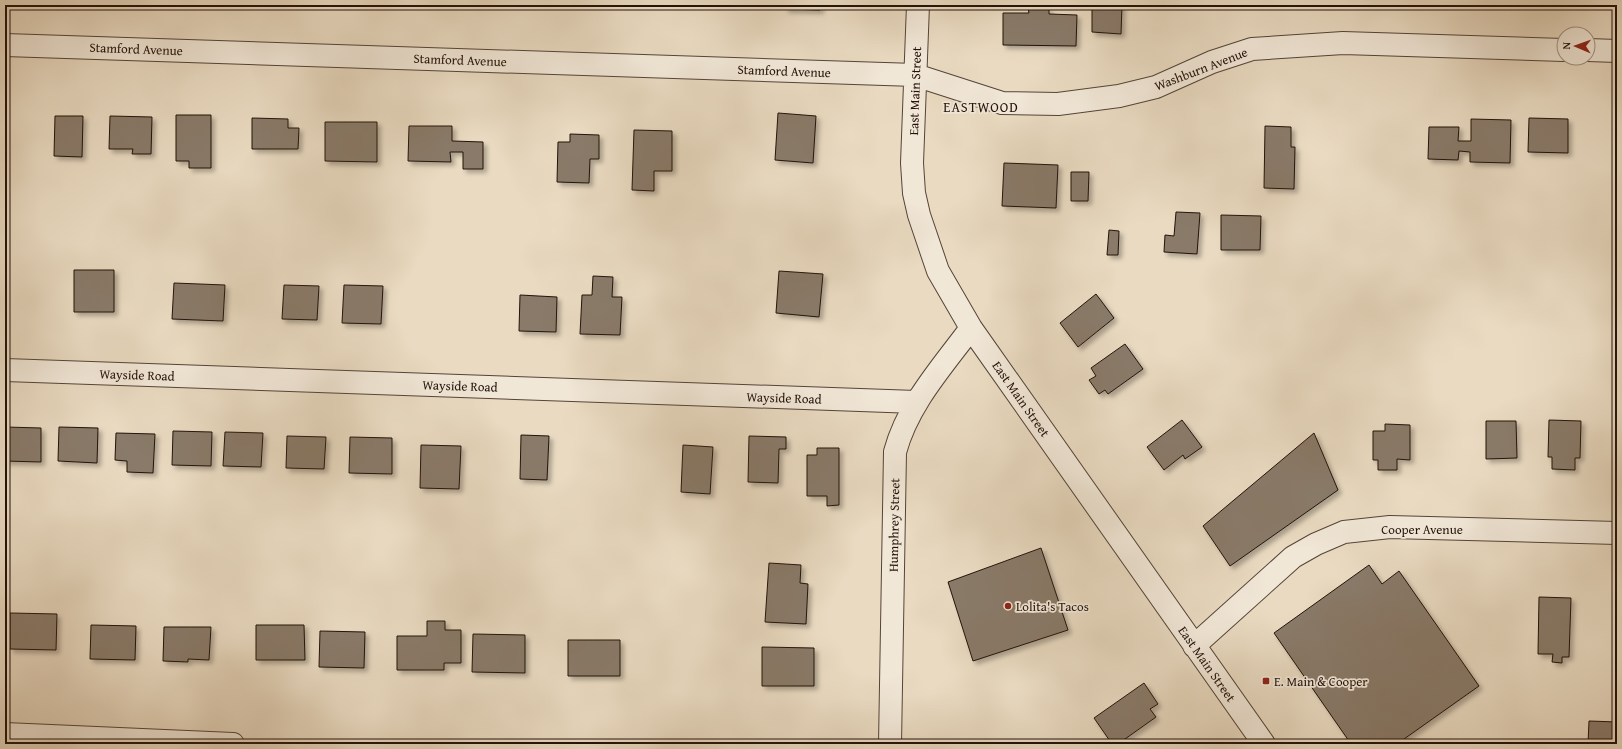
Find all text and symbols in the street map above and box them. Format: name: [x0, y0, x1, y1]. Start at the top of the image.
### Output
north arrow: [1556, 26, 1596, 66]
street label: Stamford Avenue: [89, 38, 183, 60]
text: N: [1558, 41, 1574, 50]
street label: Washburn Avenue: [1152, 43, 1250, 95]
street label: East Main Street: [904, 46, 926, 136]
street label: Stamford Avenue: [413, 49, 507, 71]
street label: Stamford Avenue: [737, 60, 831, 82]
district label: EASTWOOD: [943, 97, 1019, 117]
street label: East Main Street: [988, 357, 1054, 441]
street label: Wayside Road: [99, 364, 175, 386]
street label: Wayside Road: [422, 375, 498, 397]
street label: Wayside Road: [746, 387, 822, 409]
street label: Humphrey Street: [884, 477, 904, 572]
street label: Cooper Avenue: [1381, 520, 1463, 539]
place label: Lolita's Tacos: [1016, 597, 1089, 616]
marker: Lolita's Tacos: [1003, 601, 1013, 611]
street label: East Main Street: [1174, 622, 1240, 706]
place label: E. Main & Cooper: [1274, 672, 1368, 691]
marker: E. Main & Cooper: [1261, 676, 1271, 686]

